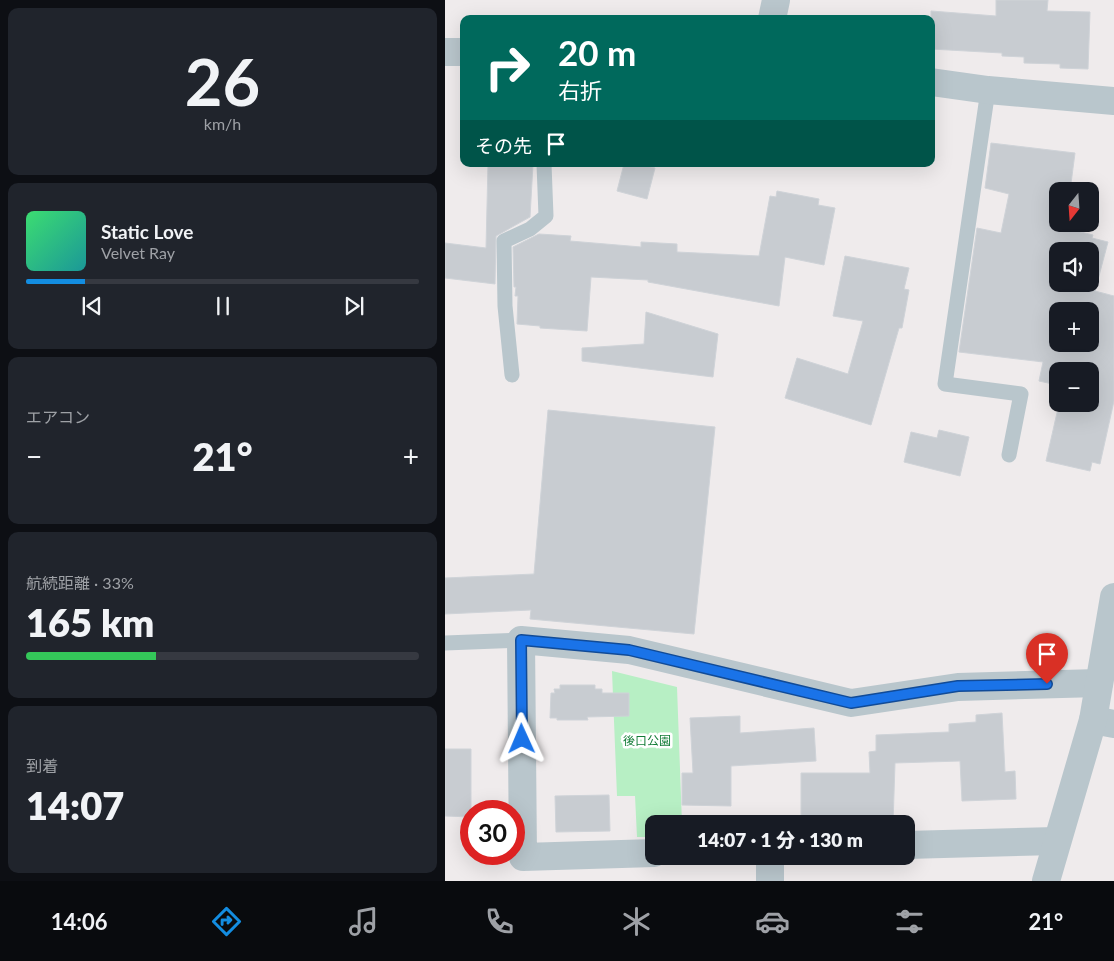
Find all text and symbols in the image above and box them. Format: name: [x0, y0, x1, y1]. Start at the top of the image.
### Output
text: 20 m: [558, 31, 636, 73]
icon: right: [475, 35, 540, 100]
text: 26: [185, 42, 260, 120]
text: 右折: [558, 77, 602, 104]
text: km/h: [204, 114, 241, 133]
icon: arrive: [542, 130, 570, 158]
text: その先: [475, 134, 532, 157]
north arrow: [1049, 182, 1099, 232]
map controls: [1049, 182, 1099, 412]
text: Static Love: [101, 220, 193, 243]
button: sound: [1049, 242, 1099, 292]
text: Velvet Ray: [101, 243, 175, 262]
icon: previous: [78, 292, 106, 320]
icon: pause: [209, 292, 237, 320]
icon: next: [340, 292, 368, 320]
button: +: [1049, 302, 1099, 352]
button: −: [1049, 362, 1099, 412]
text: エアコン: [26, 407, 90, 426]
text: 21°: [193, 433, 252, 479]
text: −: [26, 439, 42, 473]
text: +: [403, 439, 419, 473]
text: 航続距離 · 33%: [26, 573, 134, 592]
text: 165 km: [26, 599, 154, 645]
pin: [1026, 633, 1068, 684]
icon: arrive: [1033, 640, 1061, 668]
position arrow: [495, 712, 547, 764]
park label: 後口公園: [623, 733, 671, 748]
text: 到着: [26, 756, 58, 775]
text: 14:07: [26, 782, 124, 828]
speed limit sign: 30: [460, 800, 525, 865]
text: 14:07 · 1 分 · 130 m: [697, 828, 863, 851]
icon: directions: [209, 904, 244, 939]
icon: music: [346, 904, 381, 939]
icon: phone: [482, 904, 517, 939]
icon: climate: [619, 904, 654, 939]
icon: car: [755, 904, 790, 939]
icon: filters: [892, 904, 927, 939]
text: 14:06: [51, 908, 108, 935]
text: 21°: [1028, 908, 1063, 935]

